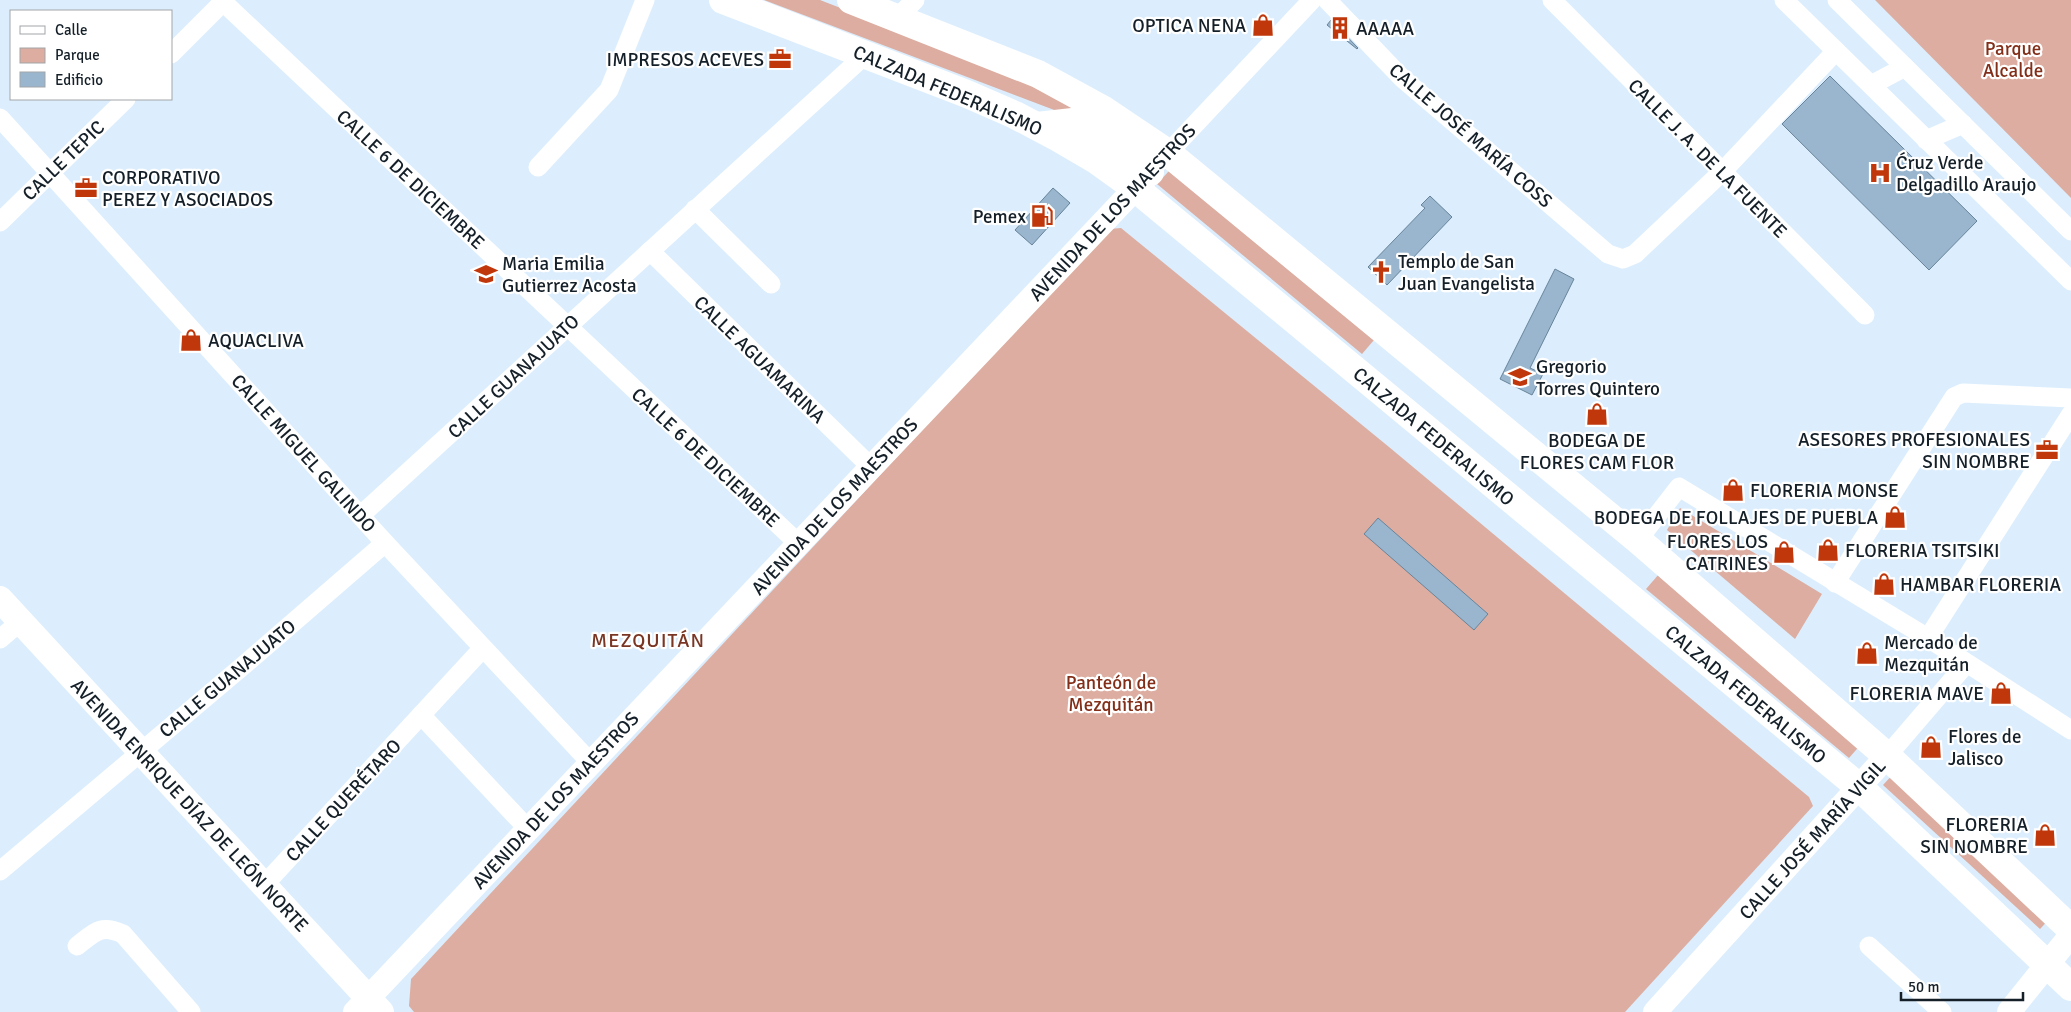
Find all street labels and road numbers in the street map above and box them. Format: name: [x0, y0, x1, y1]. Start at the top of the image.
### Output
street label: CALZADA FEDERALISMO: [849, 40, 1046, 142]
street label: CALLE JOSÉ MARÍA COSS: [1384, 58, 1557, 213]
street label: CALLE J. A. DE LA FUENTE: [1623, 74, 1792, 243]
street label: CALLE 6 DE DICIEMBRE: [331, 105, 489, 255]
street label: CALLE TEPIC: [17, 115, 110, 206]
street label: AVENIDA DE LOS MAESTROS: [1024, 119, 1201, 306]
street label: CALLE AGUAMARINA: [689, 291, 830, 429]
street label: CALLE GUANAJUATO: [443, 310, 584, 444]
street label: CALZADA FEDERALISMO: [1348, 362, 1519, 511]
street label: CALLE MIGUEL GALINDO: [226, 370, 381, 538]
street label: CALLE 6 DE DICIEMBRE: [626, 383, 784, 533]
street label: AVENIDA DE LOS MAESTROS: [746, 413, 923, 600]
street label: CALLE GUANAJUATO: [154, 615, 301, 743]
street label: CALZADA FEDERALISMO: [1660, 620, 1831, 769]
street label: AVENIDA ENRIQUE DÍAZ DE LEÓN NORTE: [65, 674, 313, 937]
street label: AVENIDA DE LOS MAESTROS: [467, 707, 644, 894]
street label: CALLE QUERÉTARO: [281, 734, 407, 867]
street label: CALLE JOSÉ MARÍA VIGIL: [1734, 754, 1891, 925]

